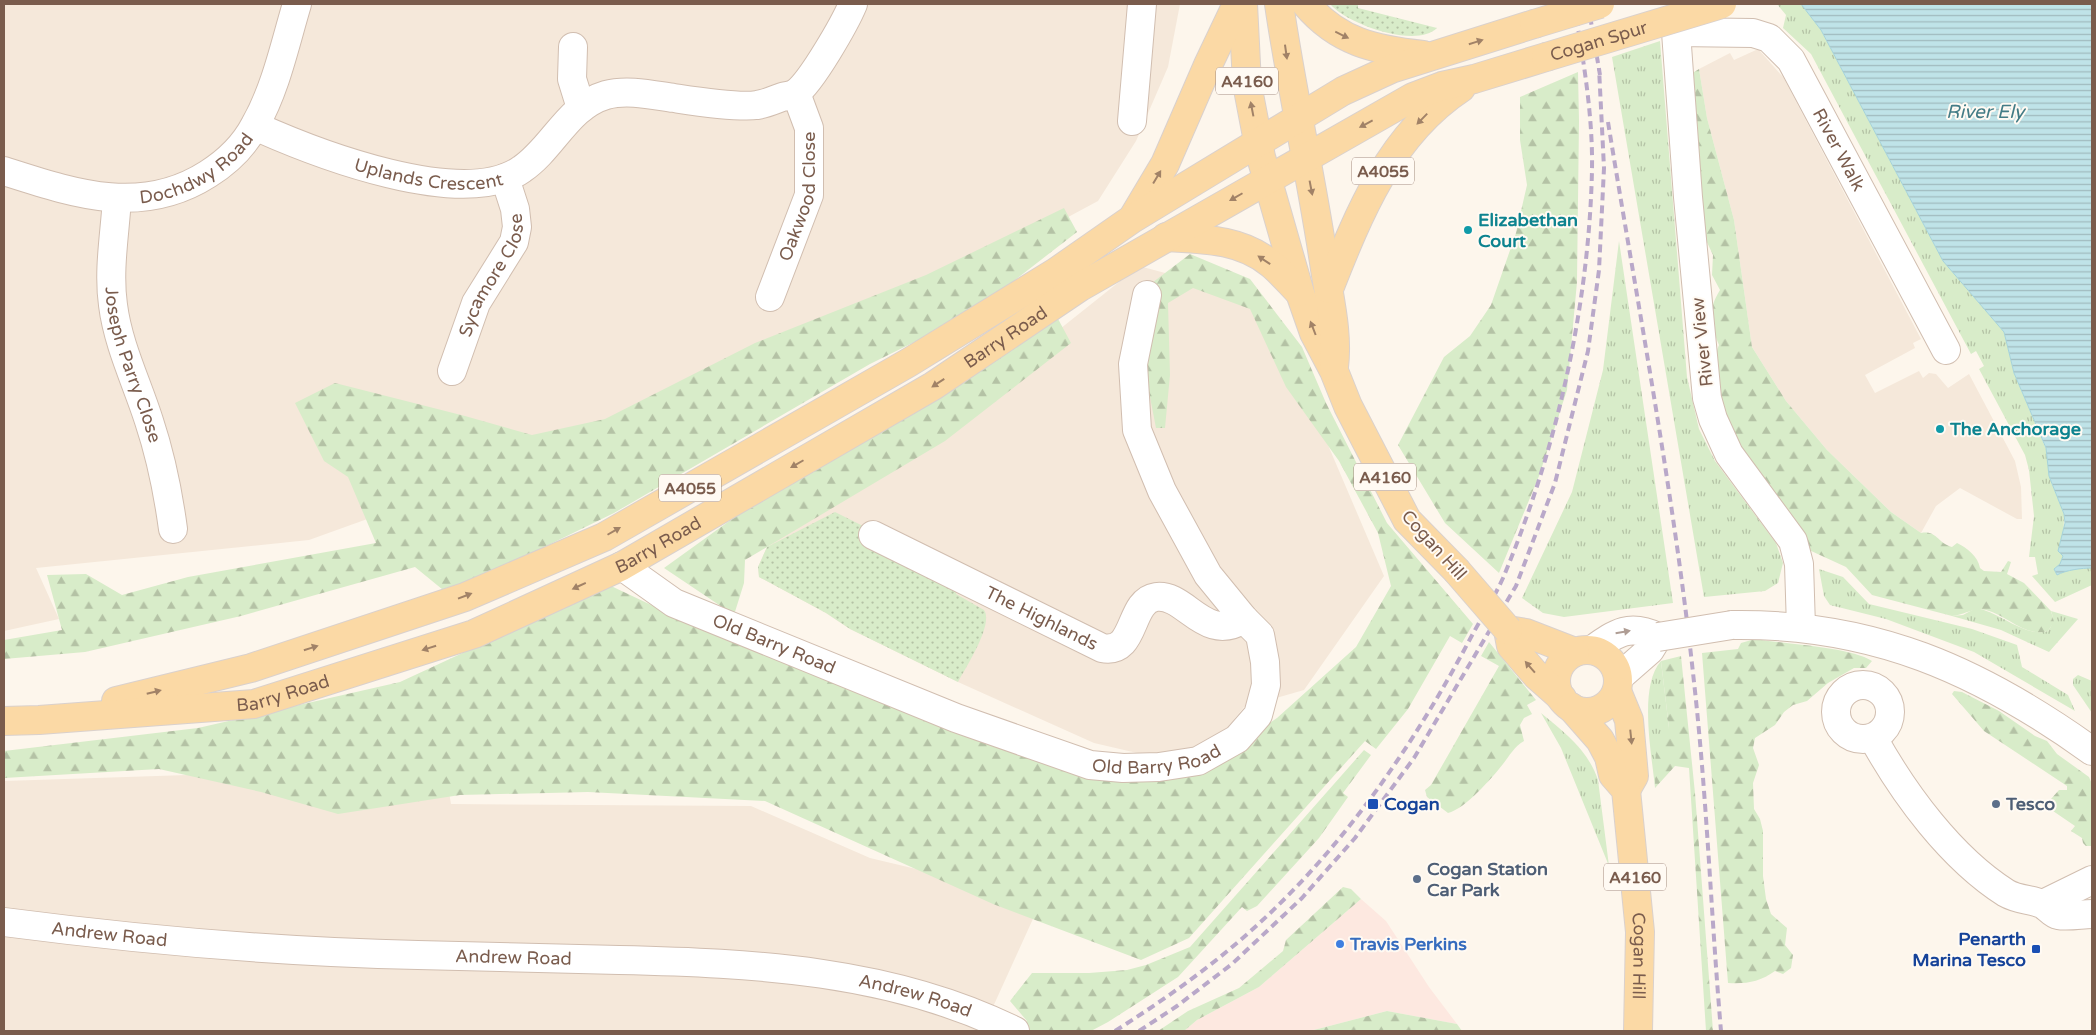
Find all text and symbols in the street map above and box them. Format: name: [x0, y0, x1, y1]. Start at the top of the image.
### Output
street label: Cogan Spur: [1547, 16, 1650, 66]
one-way arrow: [1335, 31, 1350, 39]
one-way arrow: [1469, 37, 1484, 45]
one-way arrow: [1282, 44, 1290, 60]
road number: A4160: [1216, 68, 1278, 94]
water label: River Ely: [1946, 101, 2027, 123]
one-way arrow: [1248, 102, 1256, 117]
street label: River Walk: [1808, 105, 1870, 195]
one-way arrow: [1416, 113, 1428, 125]
one-way arrow: [1358, 120, 1373, 128]
street label: Dochdwy Road: [138, 129, 258, 208]
street label: Oakwood Close: [774, 132, 820, 264]
street label: Uplands Crescent: [352, 153, 506, 195]
road number: A4055: [1352, 158, 1414, 185]
one-way arrow: [1152, 171, 1161, 184]
one-way arrow: [1308, 180, 1316, 196]
one-way arrow: [1230, 193, 1243, 202]
place label: Elizabethan Court: [1478, 209, 1578, 252]
street label: Sycamore Close: [454, 212, 528, 340]
marker: Elizabethan Court: [1462, 224, 1474, 236]
one-way arrow: [1257, 255, 1271, 265]
street label: Joseph Parry Close: [100, 286, 166, 445]
street label: River View: [1686, 296, 1718, 388]
street label: Barry Road: [959, 301, 1051, 373]
one-way arrow: [1308, 320, 1316, 335]
one-way arrow: [931, 378, 944, 387]
place label: The Anchorage: [1949, 418, 2081, 440]
marker: The Anchorage: [1934, 423, 1946, 435]
one-way arrow: [791, 460, 804, 469]
road number: A4160: [1354, 464, 1416, 491]
road number: A4055: [659, 474, 721, 502]
street label: Cogan Hill: [1397, 505, 1471, 585]
street label: Barry Road: [612, 512, 705, 579]
one-way arrow: [607, 527, 620, 536]
street label: The Highlands: [982, 581, 1101, 655]
one-way arrow: [572, 582, 586, 590]
one-way arrow: [458, 592, 473, 600]
street label: Old Barry Road: [709, 609, 839, 679]
one-way arrow: [1616, 628, 1632, 636]
one-way arrow: [303, 643, 318, 651]
one-way arrow: [421, 645, 436, 653]
one-way arrow: [1524, 661, 1535, 674]
street label: Barry Road: [236, 670, 332, 716]
one-way arrow: [147, 688, 162, 696]
one-way arrow: [1627, 729, 1635, 745]
street label: Old Barry Road: [1091, 739, 1225, 779]
place label: Cogan: [1384, 793, 1440, 815]
place label: Tesco: [2005, 793, 2055, 815]
marker: Cogan: [1366, 797, 1380, 811]
marker: Tesco: [1990, 798, 2002, 810]
place label: Cogan Station Car Park: [1427, 858, 1548, 901]
road number: A4160: [1604, 864, 1666, 890]
marker: Cogan Station Car Park: [1411, 873, 1423, 885]
street label: Cogan Hill: [1627, 911, 1651, 1000]
street label: Andrew Road: [50, 917, 168, 951]
place label: Penarth Marina Tesco: [1912, 928, 2026, 971]
place label: Travis Perkins: [1349, 933, 1467, 955]
marker: Travis Perkins: [1334, 938, 1346, 950]
marker: Penarth Marina Tesco: [2030, 943, 2042, 955]
street label: Andrew Road: [455, 945, 572, 970]
street label: Andrew Road: [857, 969, 975, 1022]

